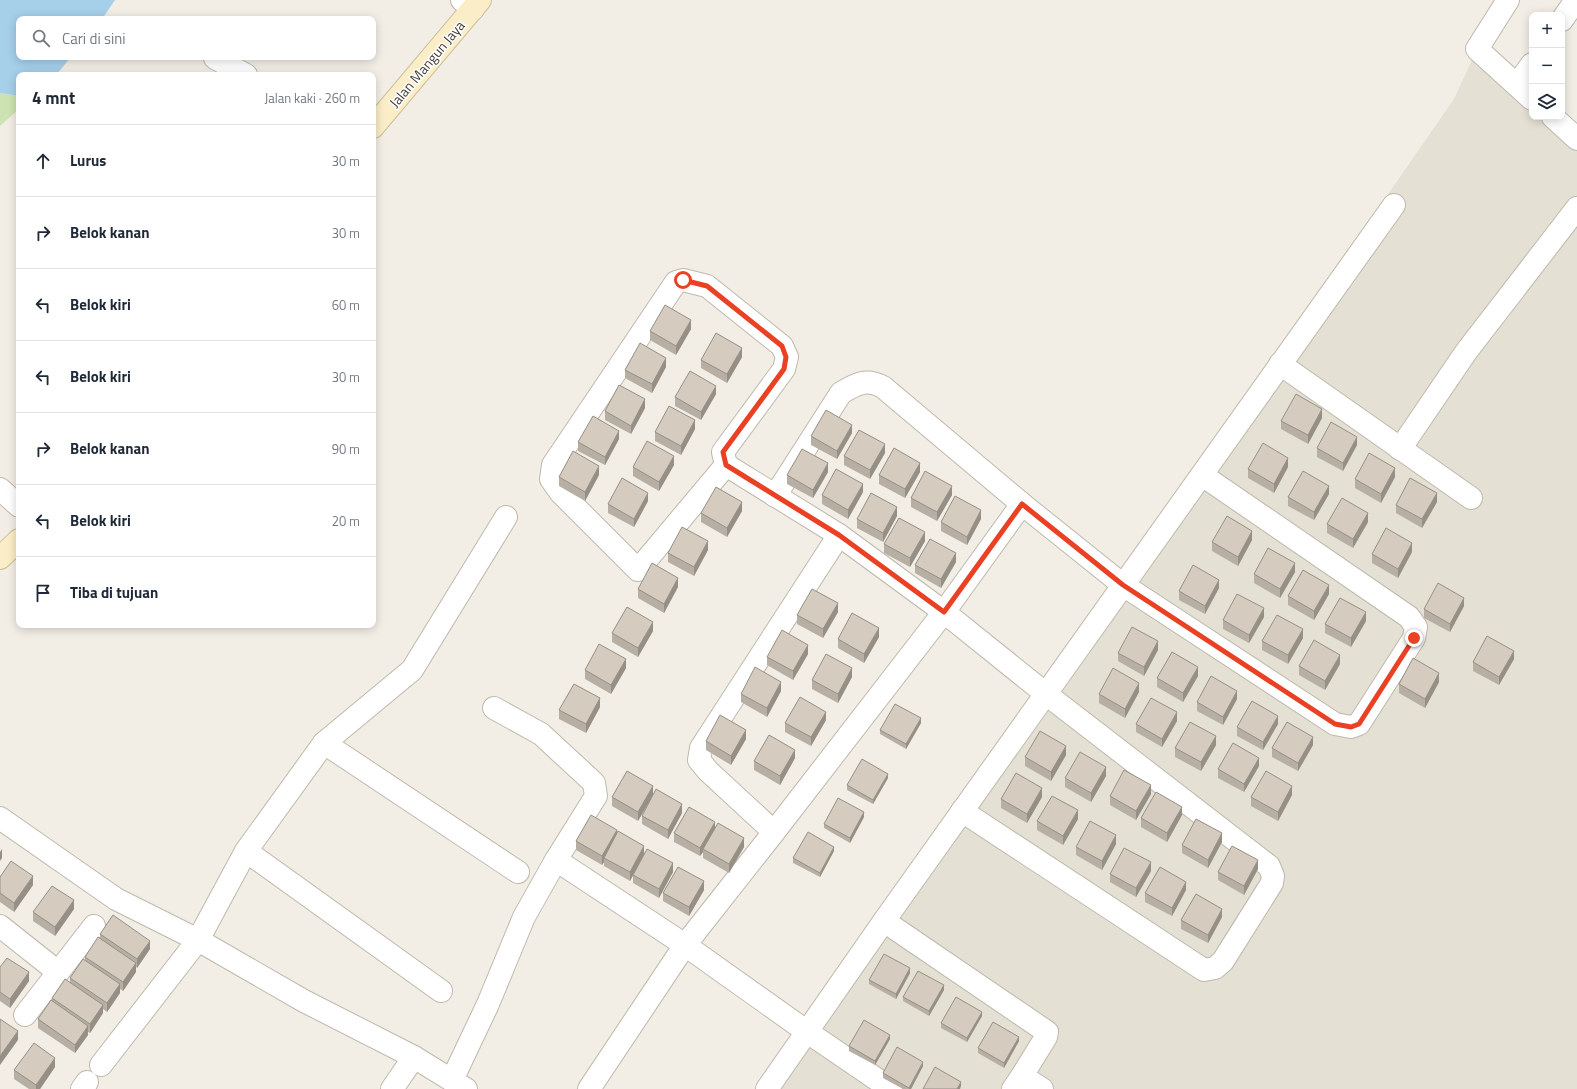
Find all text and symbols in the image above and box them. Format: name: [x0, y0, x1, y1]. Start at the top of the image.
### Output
map controls: [1529, 12, 1565, 120]
button: +: [1529, 12, 1565, 48]
search box: [16, 16, 376, 60]
street label: Jalan Mangun Jaya: [384, 16, 469, 112]
icon: search: [30, 27, 52, 49]
text: Cari di sini: [62, 27, 126, 50]
button: −: [1529, 48, 1565, 84]
button: layers: [1529, 84, 1565, 120]
text: 4 mnt: [32, 85, 75, 111]
text: Jalan kaki · 260 m: [264, 88, 360, 108]
text: Lurus: [70, 149, 106, 172]
icon: ahead: [32, 150, 54, 172]
text: 30 m: [332, 151, 360, 171]
text: Belok kanan: [70, 221, 150, 244]
icon: right: [32, 222, 54, 244]
text: 30 m: [332, 223, 360, 243]
route start: [674, 271, 692, 289]
text: Belok kiri: [70, 293, 131, 316]
icon: left: [32, 294, 54, 316]
text: 60 m: [332, 295, 360, 315]
text: Belok kiri: [70, 365, 131, 388]
icon: left: [32, 366, 54, 388]
text: 30 m: [332, 367, 360, 387]
text: Belok kanan: [70, 437, 150, 460]
icon: right: [32, 438, 54, 460]
text: 90 m: [332, 439, 360, 459]
text: Belok kiri: [70, 509, 131, 532]
icon: left: [32, 510, 54, 532]
text: 20 m: [332, 511, 360, 531]
text: Tiba di tujuan: [70, 581, 158, 604]
icon: arrive: [32, 582, 54, 604]
route end: [1405, 629, 1423, 647]

